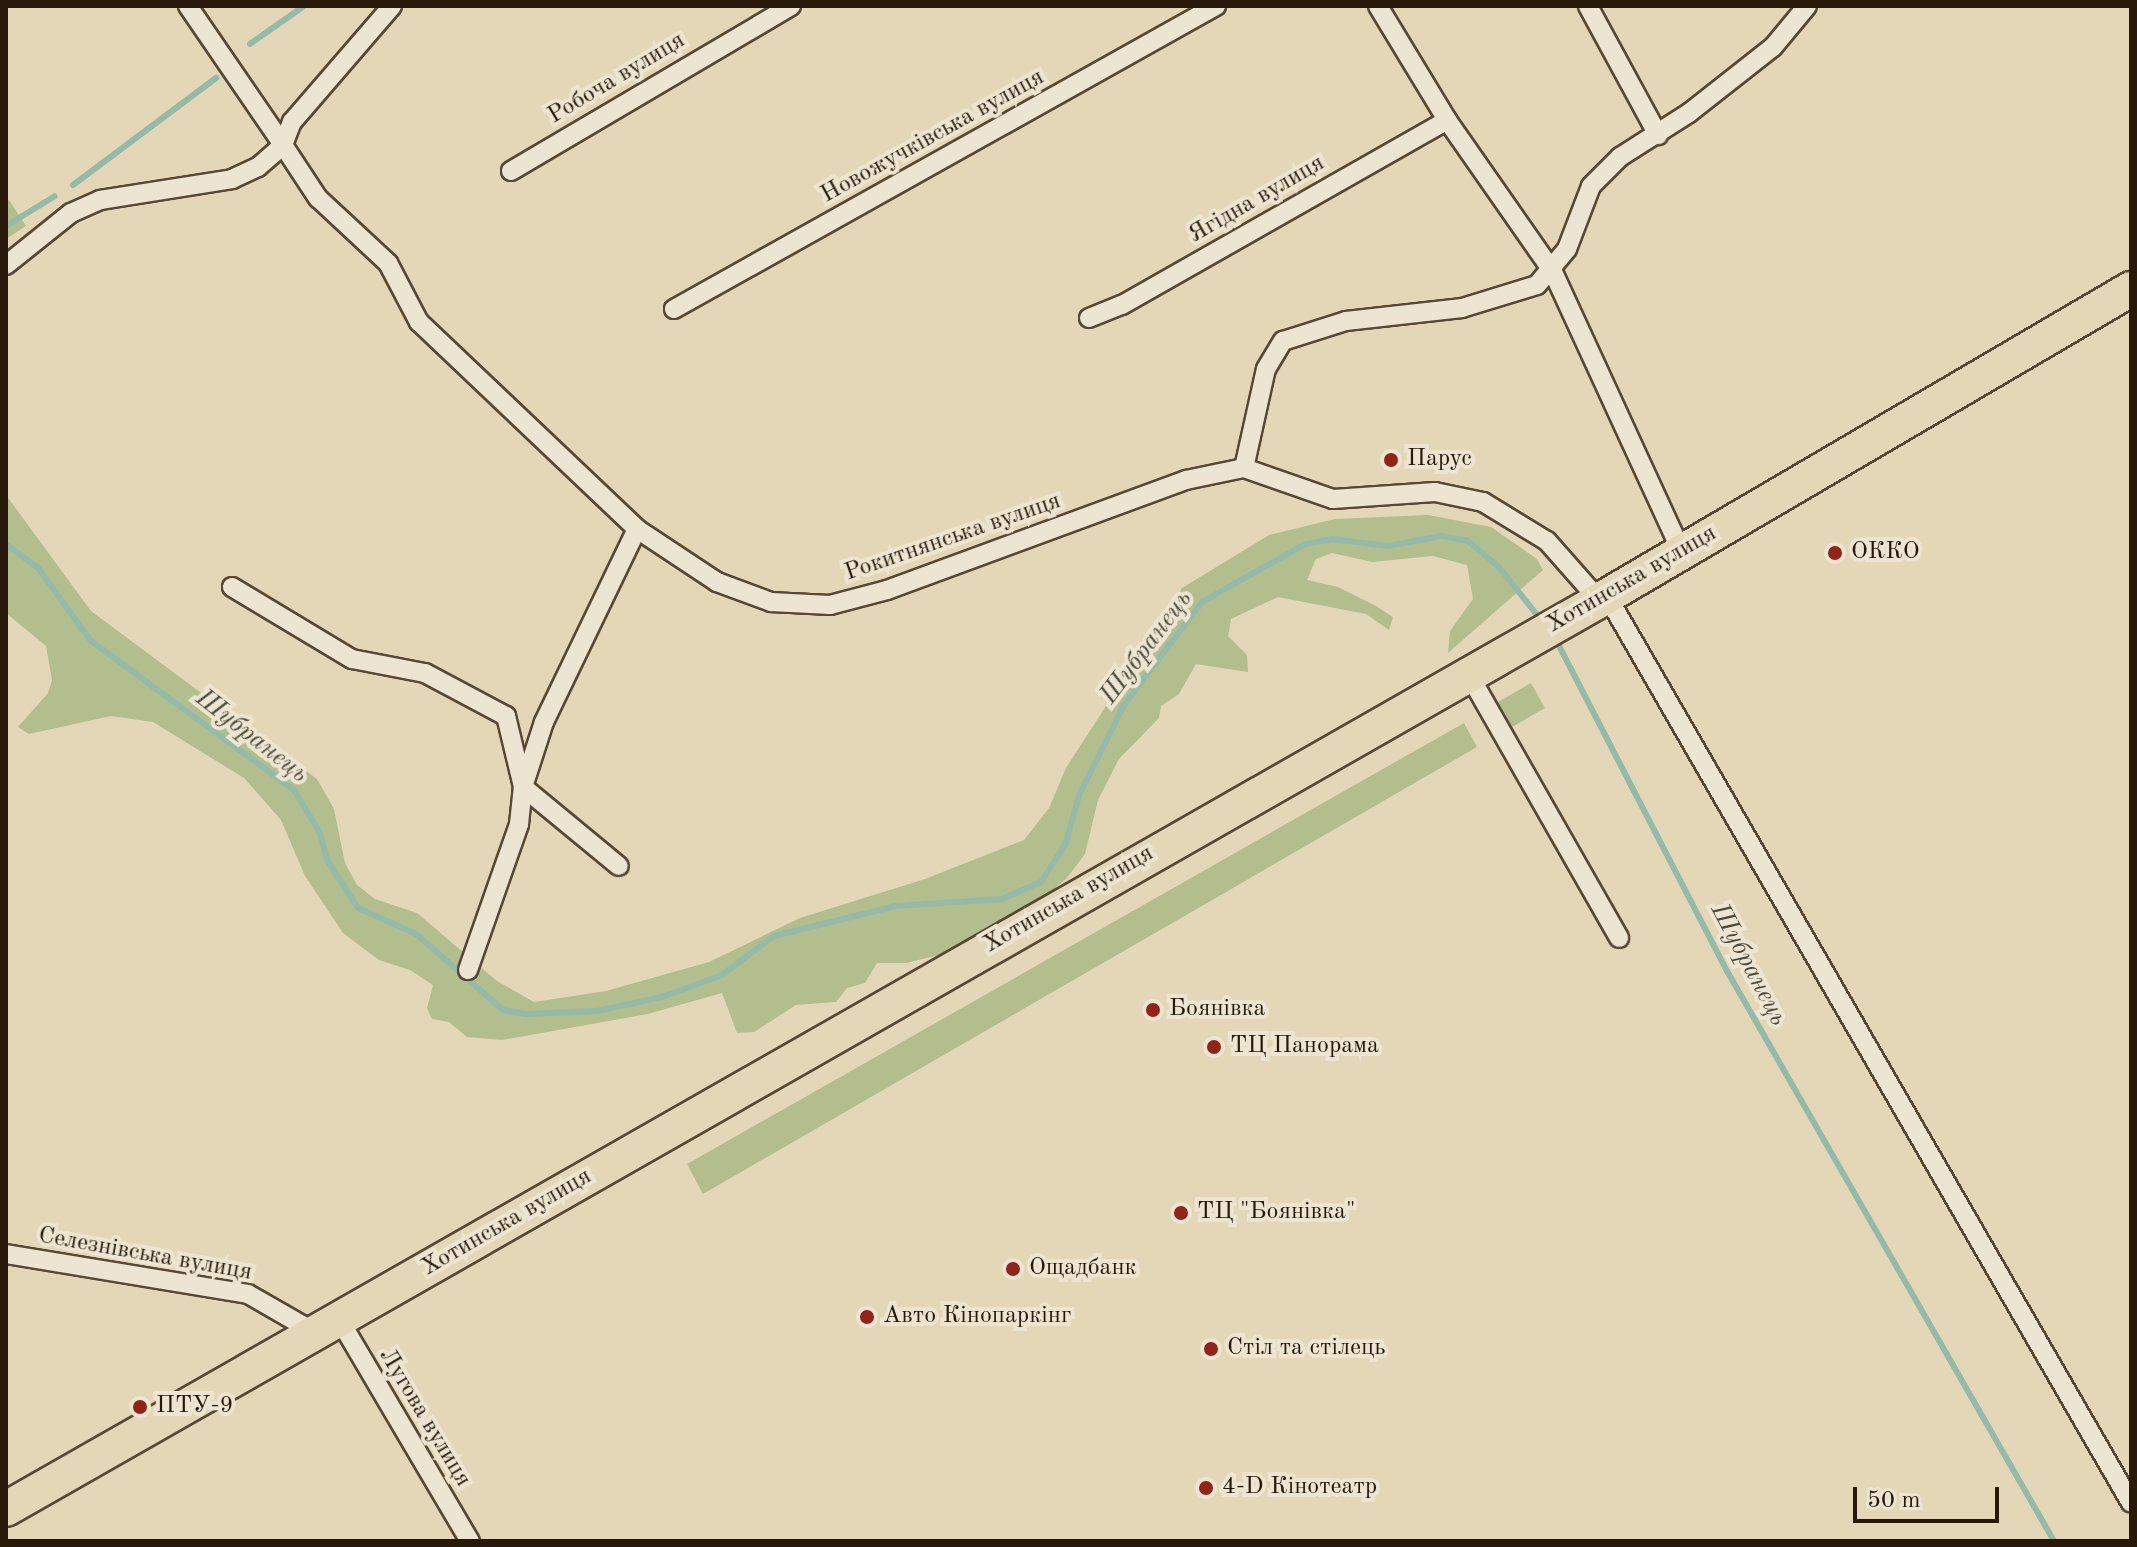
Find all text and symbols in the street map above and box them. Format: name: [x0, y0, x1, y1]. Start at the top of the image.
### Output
street label: Робоча вулиця: [543, 27, 691, 131]
street label: Новожучківська вулиця: [816, 64, 1050, 210]
street label: Ягідна вулиця: [1184, 150, 1330, 250]
place label: Парус: [1407, 446, 1472, 474]
marker: Парус: [1382, 451, 1400, 469]
street label: Рокитнянська вулиця: [841, 488, 1065, 588]
street label: Хотинська вулиця: [1542, 520, 1722, 640]
place label: ОККО: [1851, 539, 1920, 567]
marker: ОККО: [1826, 544, 1844, 562]
water label: Шубранець: [1094, 585, 1200, 711]
water label: Шубранець: [188, 683, 314, 791]
street label: Хотинська вулиця: [979, 840, 1159, 960]
water label: Шубранець: [1703, 898, 1793, 1032]
place label: Боянівка: [1169, 996, 1265, 1024]
marker: Боянівка: [1144, 1001, 1162, 1019]
place label: ТЦ Панорама: [1230, 1033, 1379, 1061]
marker: ТЦ Панорама: [1205, 1038, 1223, 1056]
street label: Хотинська вулиця: [417, 1163, 597, 1283]
place label: ТЦ "Боянівка": [1197, 1199, 1355, 1227]
marker: ТЦ "Боянівка": [1172, 1204, 1190, 1222]
street label: Селезнівська вулиця: [36, 1222, 254, 1288]
place label: Ощадбанк: [1029, 1255, 1137, 1283]
marker: Ощадбанк: [1004, 1260, 1022, 1278]
place label: Авто Кінопаркінг: [883, 1303, 1071, 1331]
marker: Авто Кінопаркінг: [858, 1308, 876, 1326]
place label: Стіл та стілець: [1227, 1335, 1385, 1363]
marker: Стіл та стілець: [1202, 1340, 1220, 1358]
street label: Лугова вулиця: [371, 1344, 477, 1492]
place label: ПТУ-9: [156, 1393, 233, 1421]
marker: ПТУ-9: [131, 1398, 149, 1416]
scale bar: [1857, 1471, 2003, 1521]
place label: 4-D Кінотеатр: [1222, 1474, 1377, 1502]
marker: 4-D Кінотеатр: [1197, 1479, 1215, 1497]
text: 50 m: [1867, 1489, 1921, 1513]

